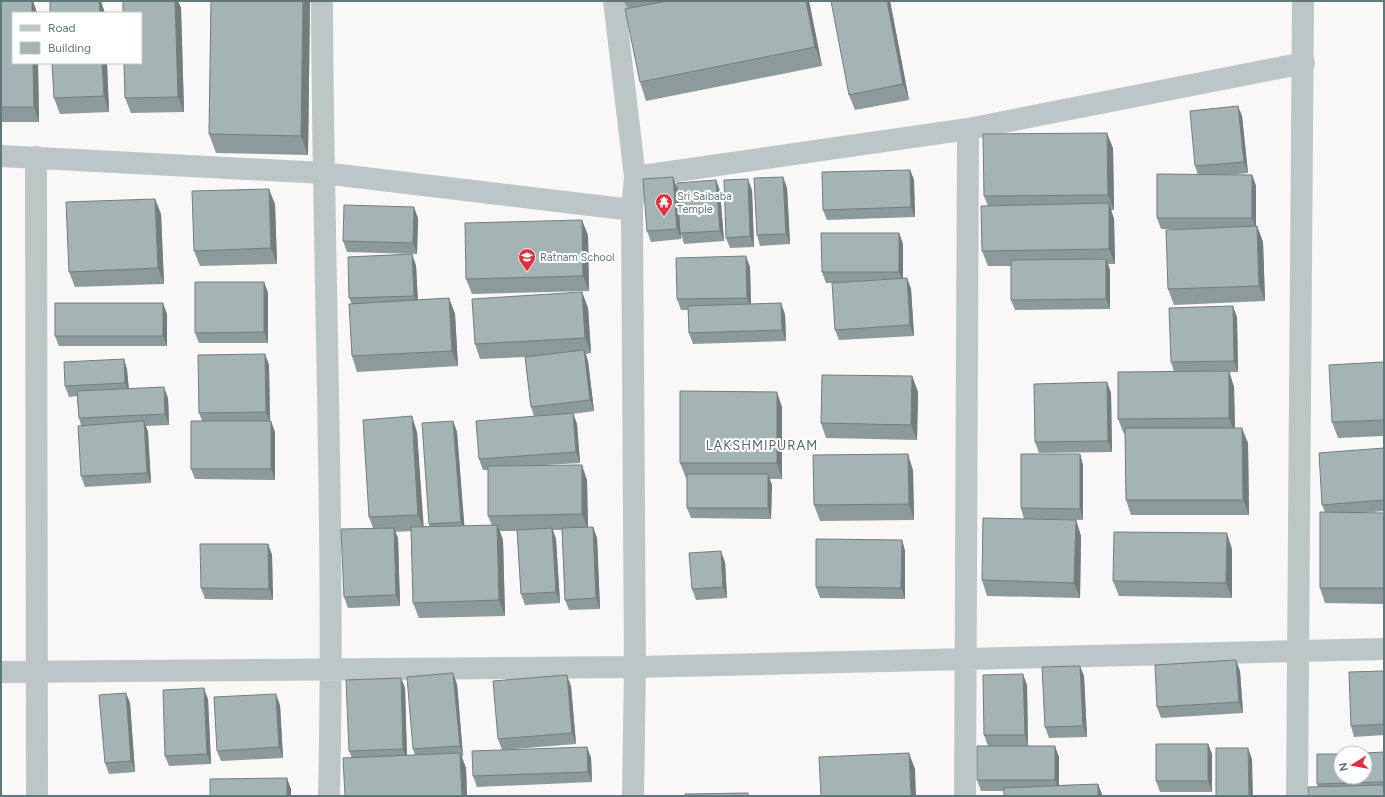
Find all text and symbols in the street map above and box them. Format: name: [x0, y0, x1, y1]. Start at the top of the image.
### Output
legend: [12, 12, 142, 64]
text: Road: [48, 21, 76, 35]
text: Building: [48, 41, 91, 55]
place label: Sri Saibaba Temple: [677, 190, 732, 216]
temple icon: Sri Saibaba Temple: [654, 192, 674, 217]
school or university icon: Ratnam School: [517, 247, 537, 272]
place label: Ratnam School: [540, 251, 615, 264]
district label: LAKSHMIPURAM: [706, 438, 818, 453]
north arrow: [1333, 745, 1373, 785]
text: N: [1336, 761, 1351, 772]

